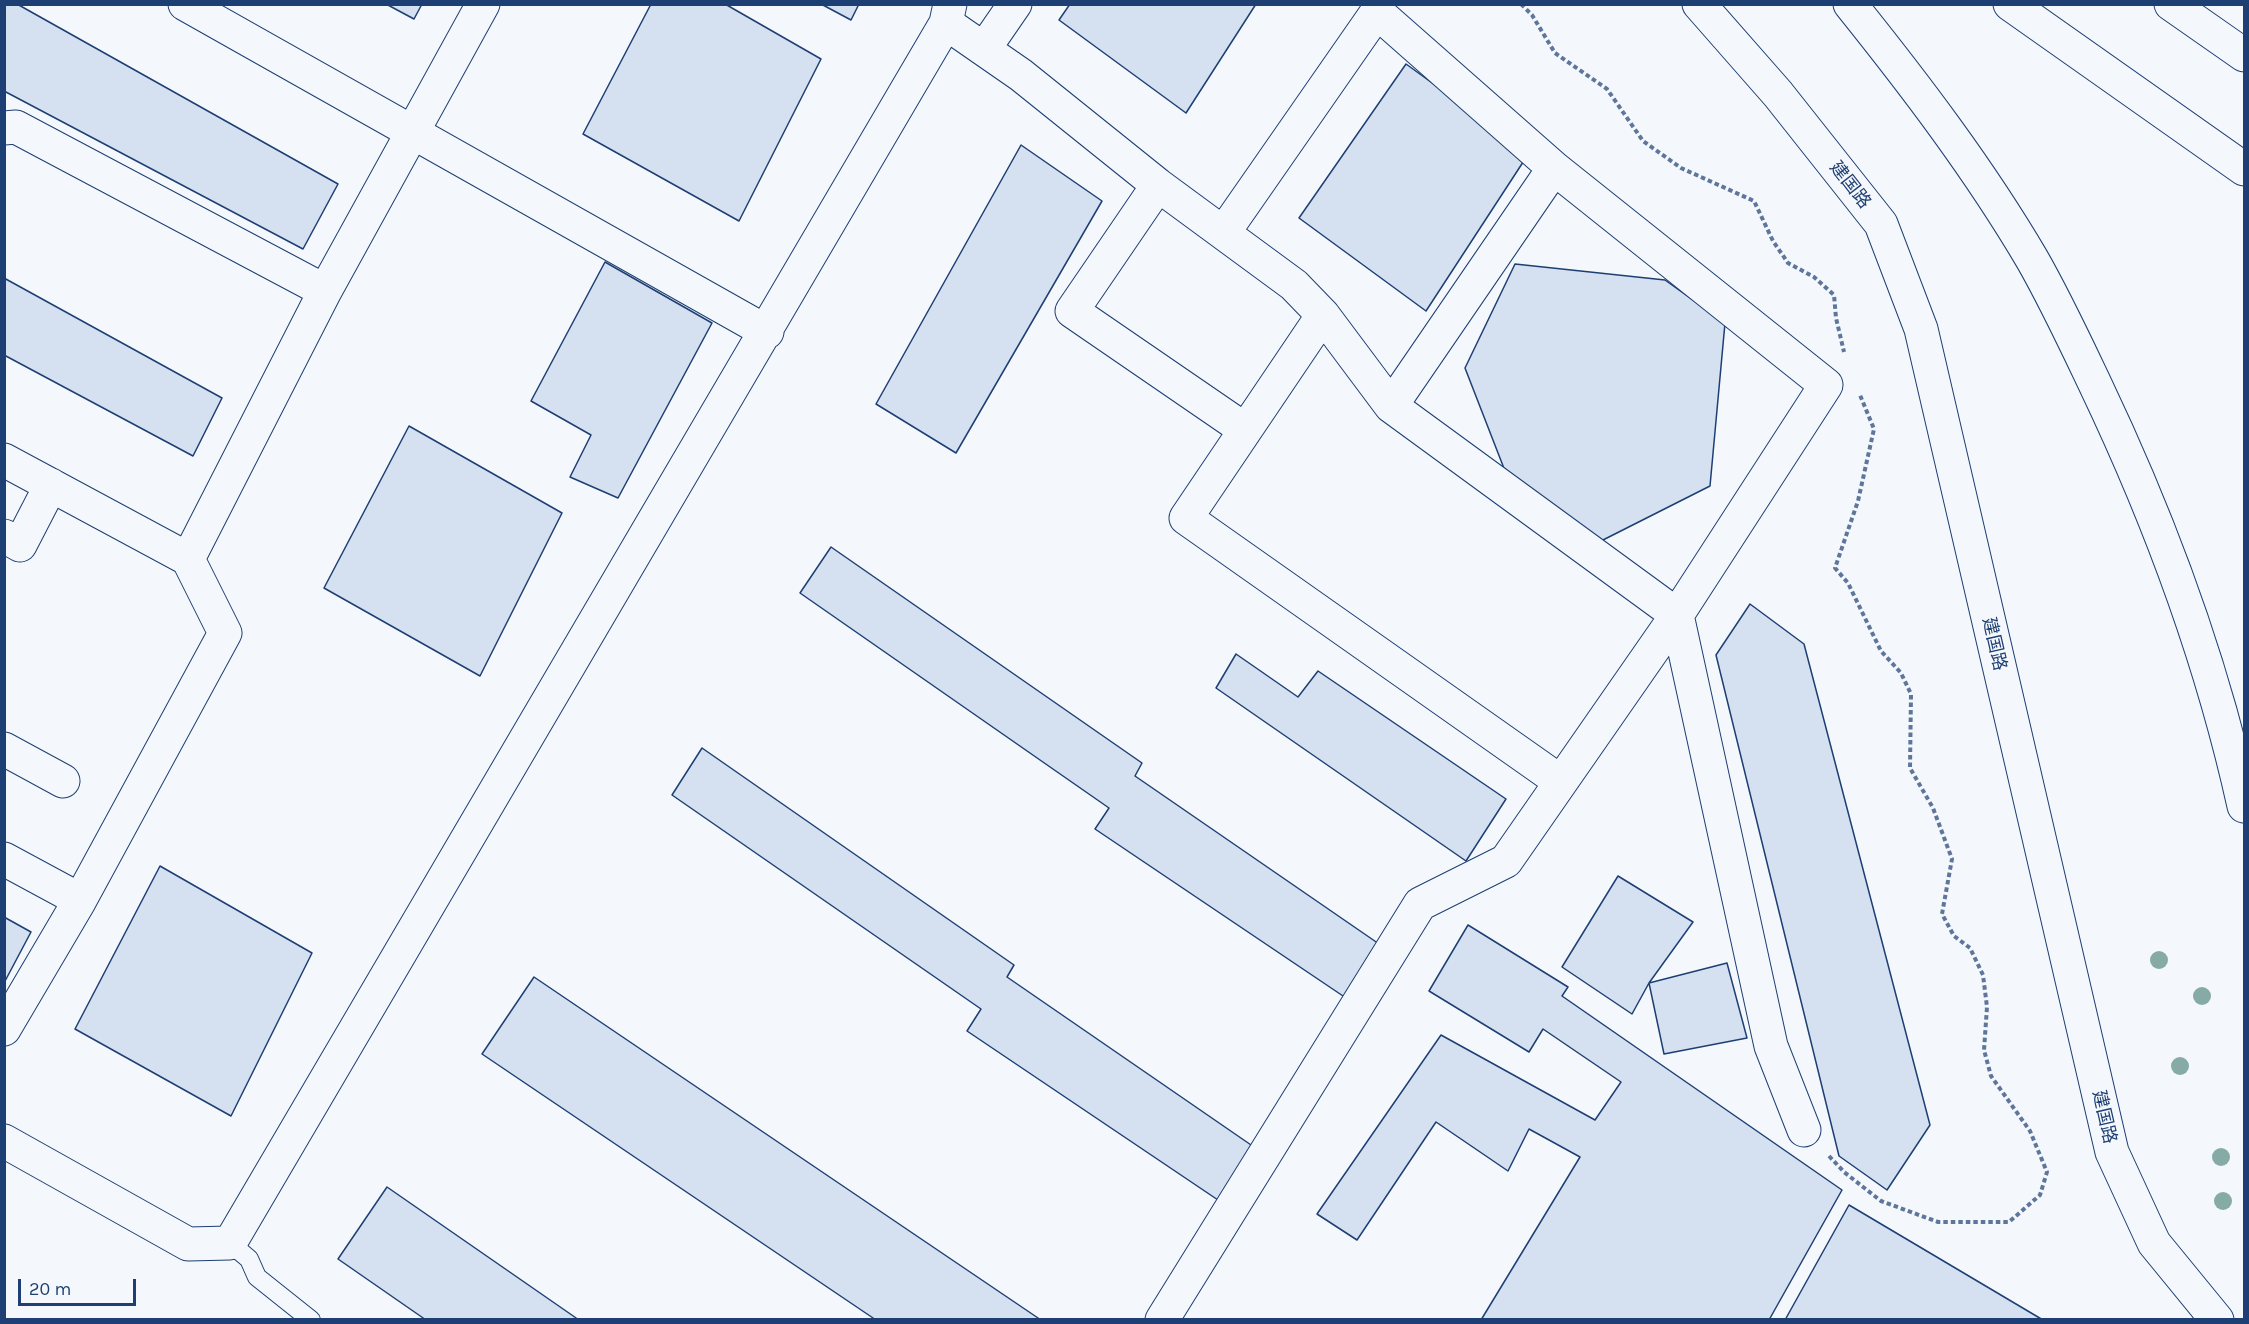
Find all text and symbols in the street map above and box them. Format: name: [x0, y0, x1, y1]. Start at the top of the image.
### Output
street label: 建国路: [1825, 157, 1875, 213]
street label: 建国路: [1977, 615, 2011, 673]
street label: 建国路: [2087, 1088, 2121, 1146]
scale bar: [21, 1267, 140, 1305]
text: 20 m: [29, 1278, 71, 1300]

